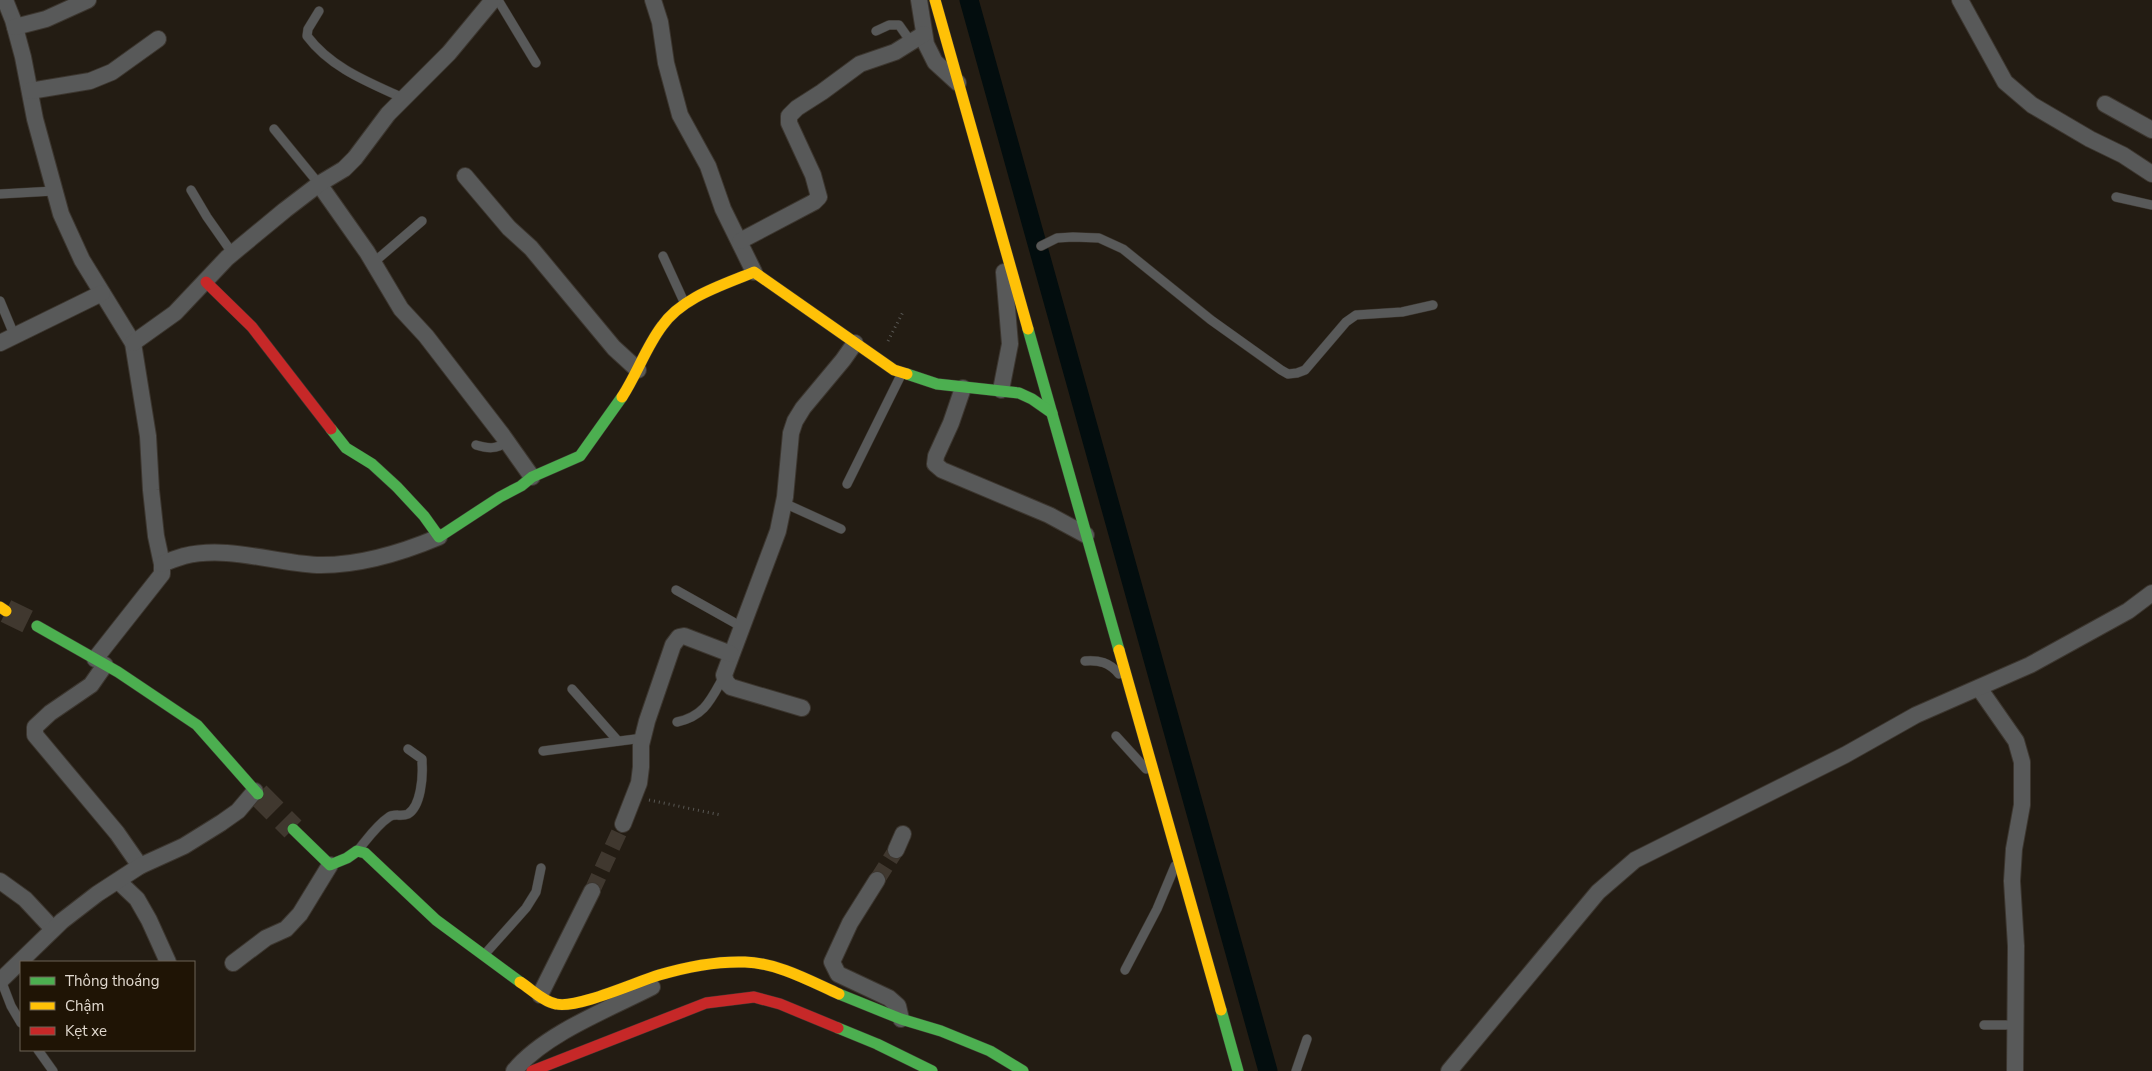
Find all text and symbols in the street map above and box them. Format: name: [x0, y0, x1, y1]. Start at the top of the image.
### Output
legend: [20, 961, 195, 1051]
text: Thông thoáng: [65, 971, 159, 991]
text: Chậm: [65, 996, 104, 1016]
text: Kẹt xe: [65, 1021, 107, 1041]

